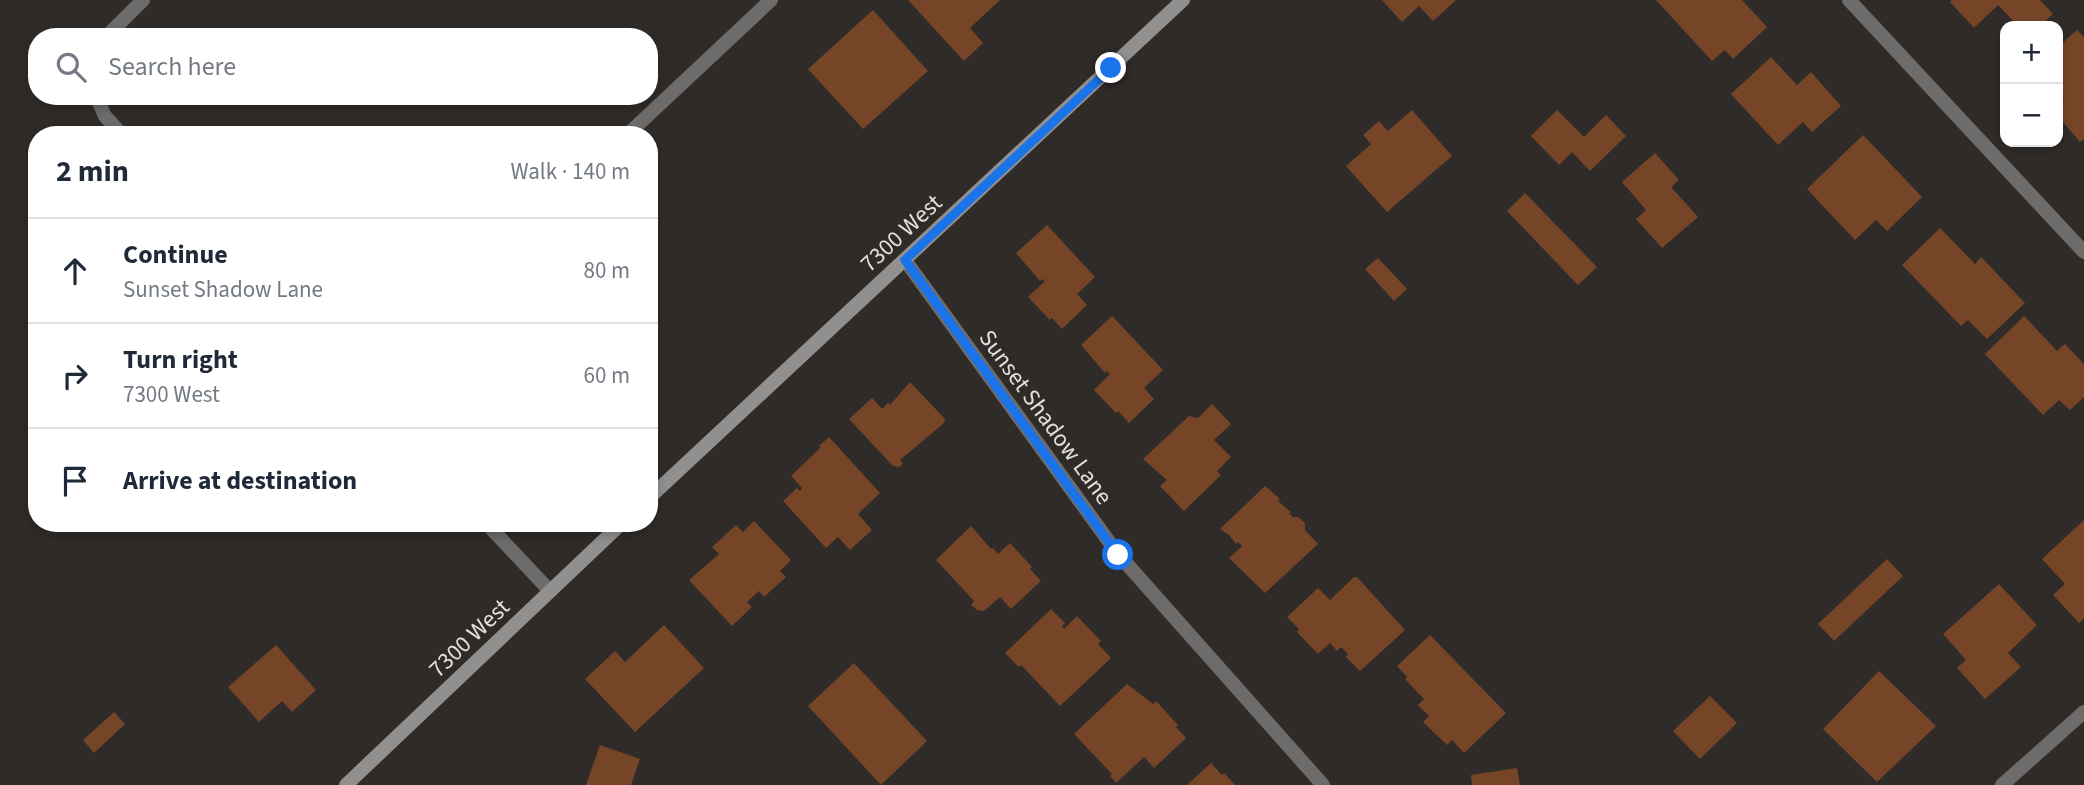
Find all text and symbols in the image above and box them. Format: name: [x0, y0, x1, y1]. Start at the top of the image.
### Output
map controls: [2000, 21, 2063, 147]
button: +: [2000, 21, 2063, 84]
search box: [28, 28, 658, 105]
icon: search: [52, 48, 90, 86]
text: Search here: [108, 48, 236, 85]
route end: [1095, 52, 1126, 83]
button: −: [2000, 84, 2063, 147]
text: 2 min: [56, 150, 129, 193]
text: Walk · 140 m: [511, 155, 630, 188]
street label: 7300 West: [852, 186, 950, 281]
text: Continue: [123, 236, 228, 273]
icon: ahead: [56, 252, 94, 290]
text: 80 m: [583, 254, 630, 287]
text: Sunset Shadow Lane: [123, 273, 323, 306]
street label: Sunset Shadow Lane: [970, 323, 1121, 512]
text: Turn right: [123, 341, 238, 378]
icon: right: [56, 357, 94, 395]
text: 60 m: [583, 359, 630, 392]
text: 7300 West: [123, 378, 220, 411]
icon: arrive: [56, 462, 94, 500]
text: Arrive at destination: [123, 462, 357, 499]
route start: [1102, 539, 1133, 570]
street label: 7300 West: [421, 591, 518, 686]

